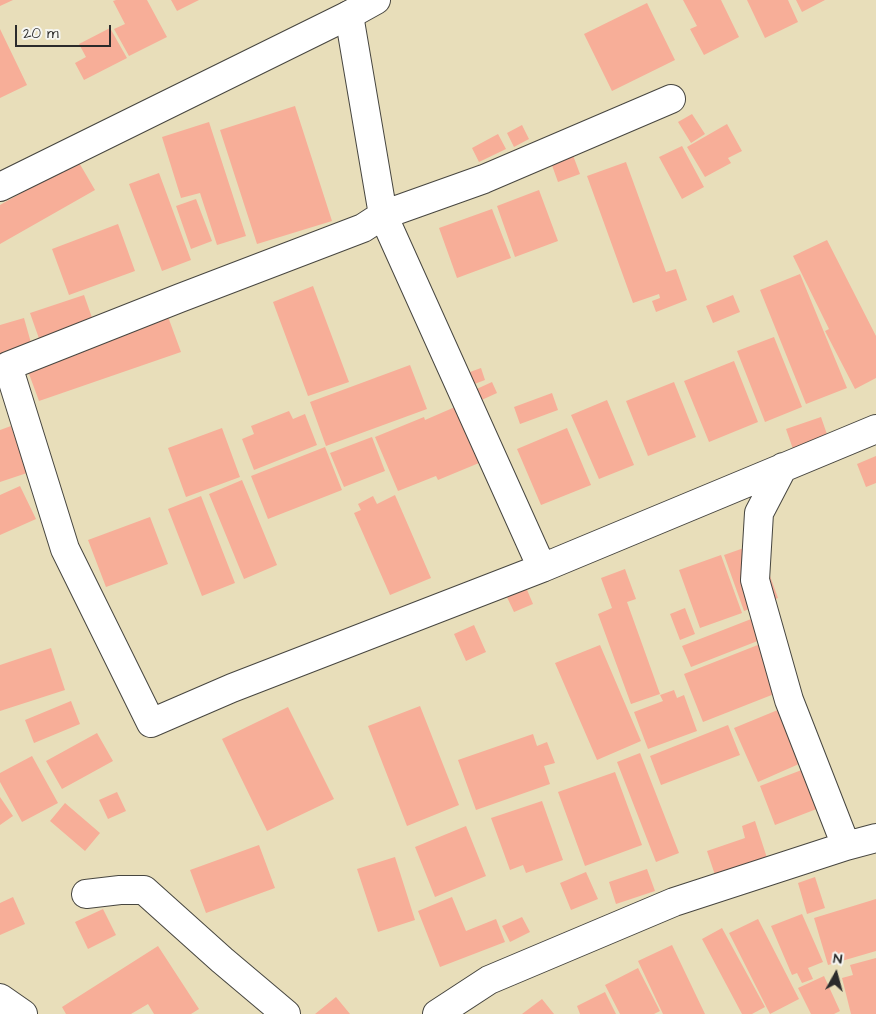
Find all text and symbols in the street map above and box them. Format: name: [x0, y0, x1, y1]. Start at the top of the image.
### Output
scale bar: [18, 15, 114, 47]
text: 20 m: [23, 23, 59, 44]
north arrow: [811, 949, 861, 999]
text: N: [832, 949, 843, 970]

